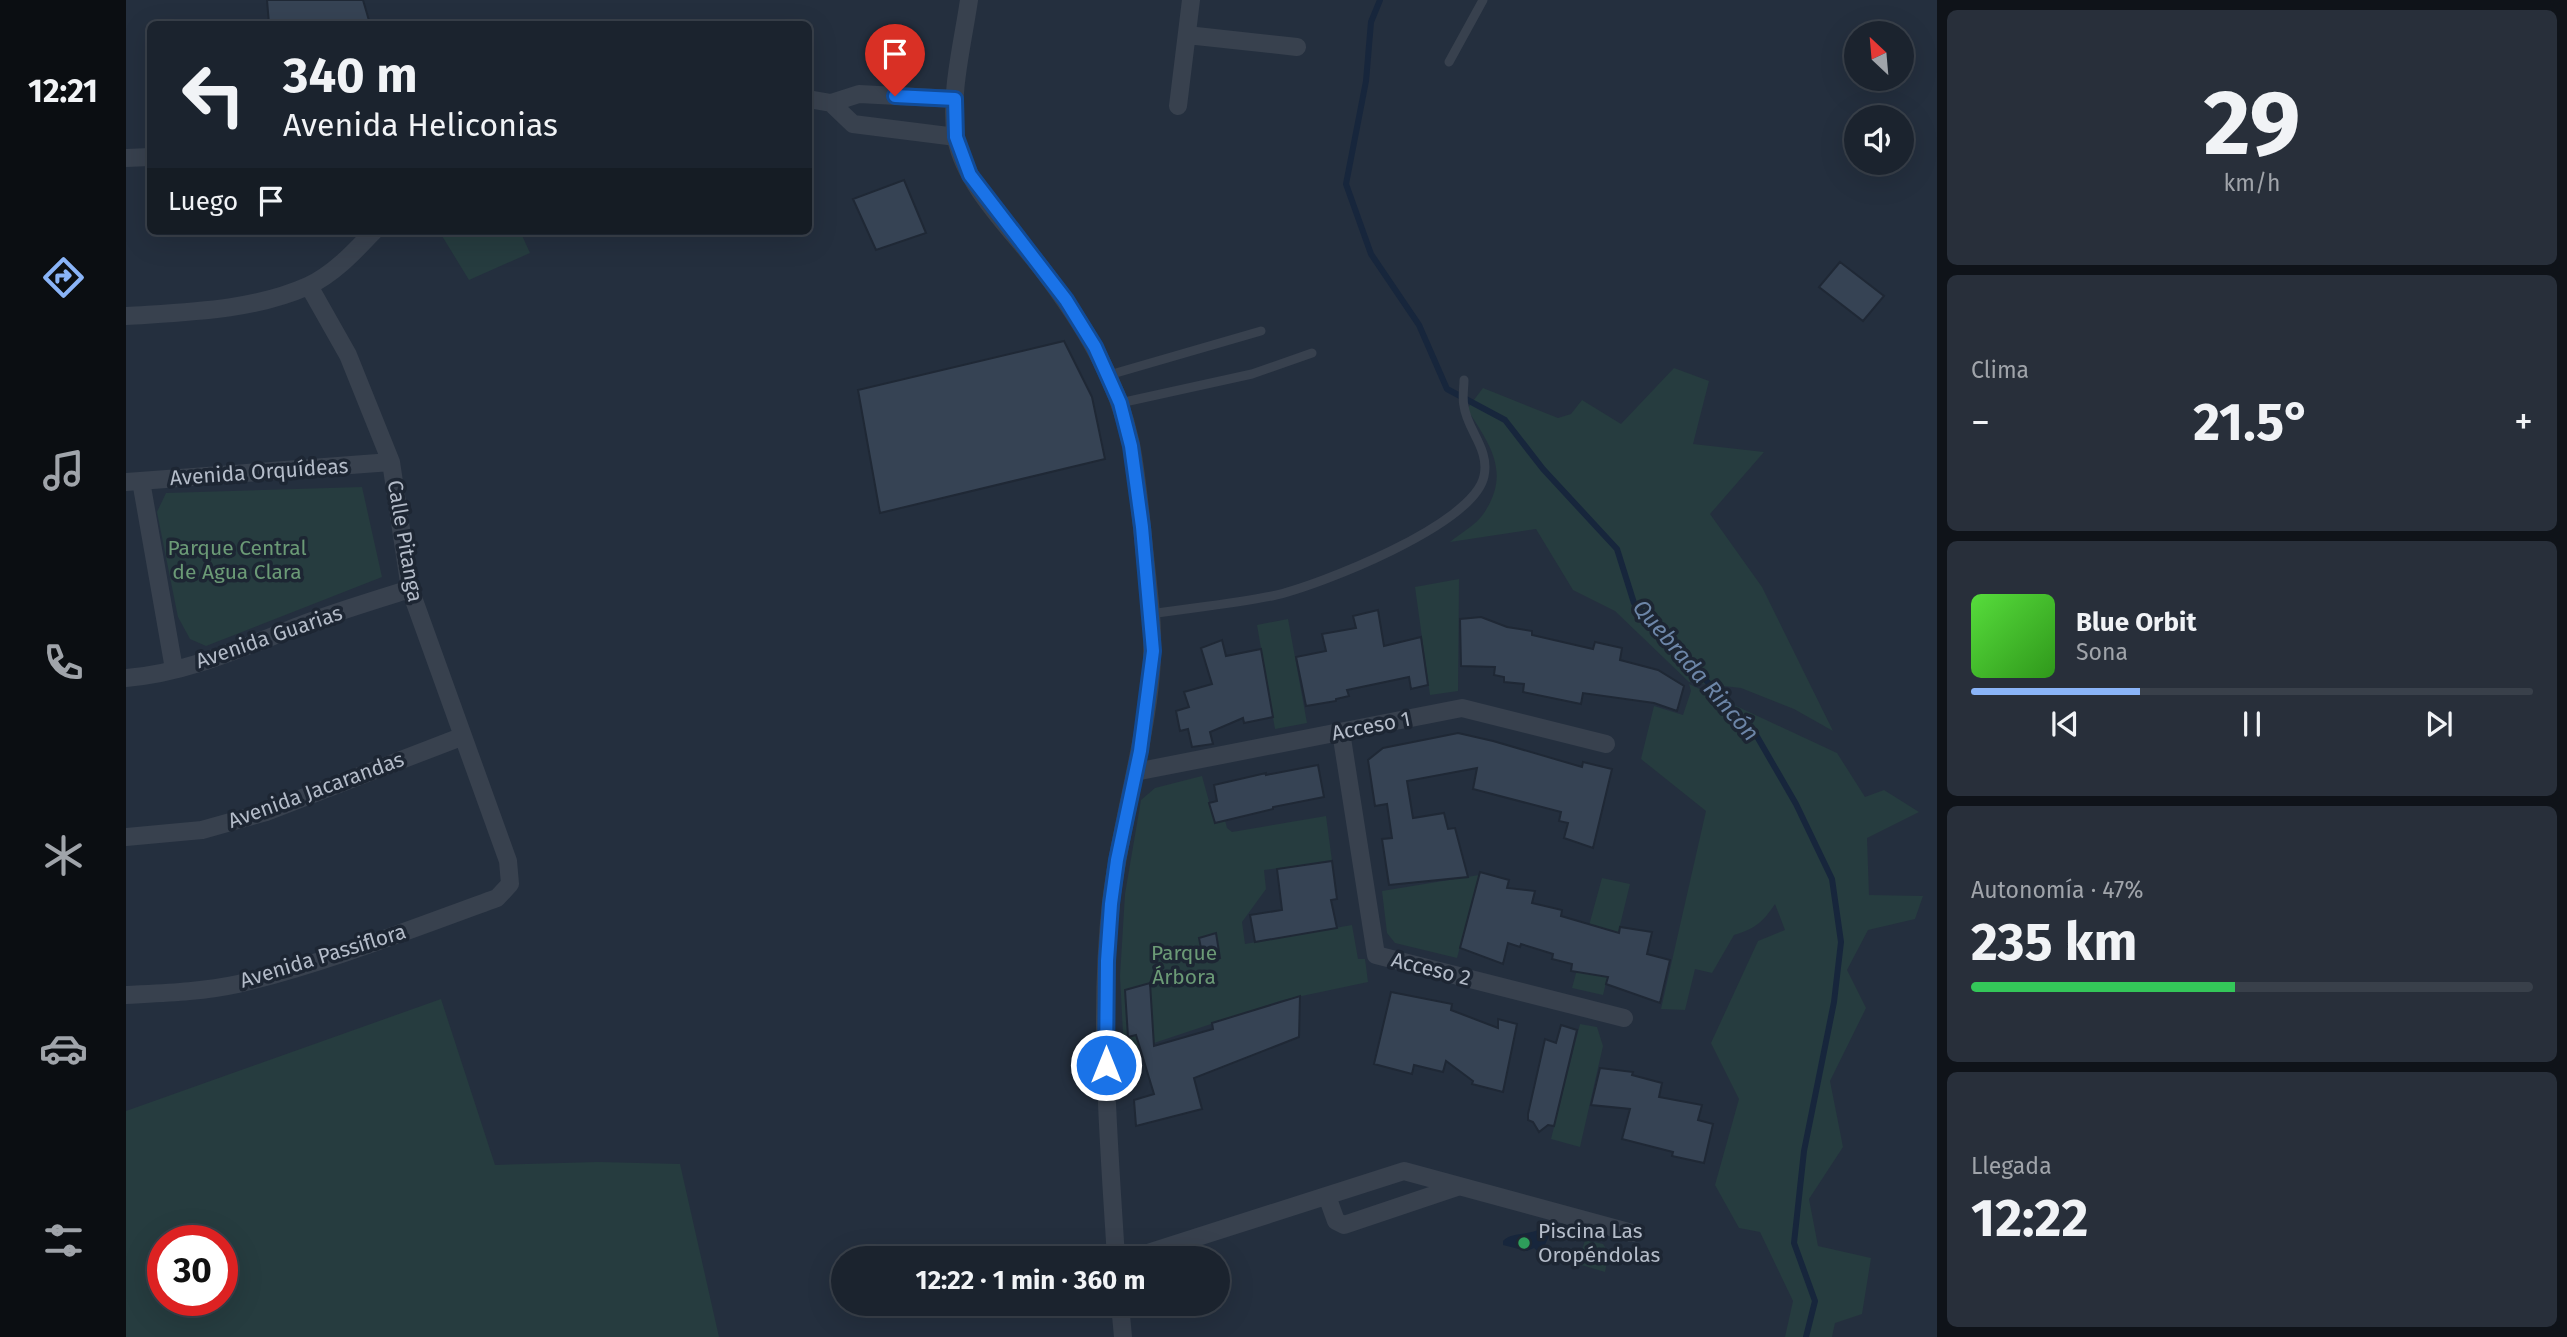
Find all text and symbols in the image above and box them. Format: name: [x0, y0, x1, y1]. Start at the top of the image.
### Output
north arrow: [1844, 21, 1914, 91]
map controls: [1844, 21, 1914, 175]
pin: [865, 24, 925, 96]
icon: arrive: [876, 35, 914, 73]
text: 340 m: [283, 46, 418, 105]
icon: left: [168, 49, 259, 140]
text: 29: [2203, 69, 2301, 178]
text: 12:21: [28, 72, 98, 110]
button: sound: [1844, 105, 1914, 175]
text: Avenida Heliconias: [283, 106, 558, 144]
text: km/h: [2224, 169, 2280, 197]
icon: arrive: [252, 182, 290, 220]
text: Luego: [168, 186, 238, 217]
icon: directions: [39, 253, 88, 302]
text: Clima: [1971, 356, 2029, 384]
text: 21.5°: [2193, 391, 2311, 454]
text: −: [1971, 399, 1990, 445]
text: +: [2514, 399, 2533, 445]
icon: music: [39, 446, 88, 495]
street label: Avenida Orquídeas: [169, 453, 349, 491]
street label: Calle Pitanga: [381, 478, 429, 604]
park label: Parque Central de Agua Clara: [167, 535, 307, 585]
water label: Quebrada Rincón: [1627, 593, 1765, 747]
street label: Avenida Guarias: [192, 600, 346, 674]
text: Blue Orbit: [2076, 607, 2196, 638]
icon: phone: [39, 638, 88, 687]
text: Sona: [2076, 638, 2128, 666]
icon: previous: [2046, 705, 2084, 743]
icon: pause: [2233, 705, 2271, 743]
icon: next: [2420, 705, 2458, 743]
street label: Acceso 1: [1330, 706, 1412, 746]
street label: Avenida Jacarandas: [225, 746, 408, 834]
icon: climate: [39, 831, 88, 880]
text: Autonomía · 47%: [1971, 876, 2143, 904]
text: 235 km: [1971, 911, 2138, 974]
street label: Avenida Passiflora: [237, 918, 409, 994]
park label: Parque Árbora: [1151, 940, 1217, 990]
street label: Acceso 2: [1389, 947, 1473, 991]
icon: car: [39, 1024, 88, 1073]
position arrow: [1069, 1028, 1143, 1102]
text: Llegada: [1971, 1152, 2052, 1180]
text: 12:22: [1971, 1187, 2088, 1250]
icon: filters: [39, 1216, 88, 1265]
place label: Piscina Las Oropéndolas: [1538, 1218, 1661, 1268]
speed limit sign: 30: [147, 1225, 238, 1316]
marker: Piscina Las Oropéndolas: [1516, 1235, 1532, 1251]
text: 12:22 · 1 min · 360 m: [916, 1265, 1145, 1296]

